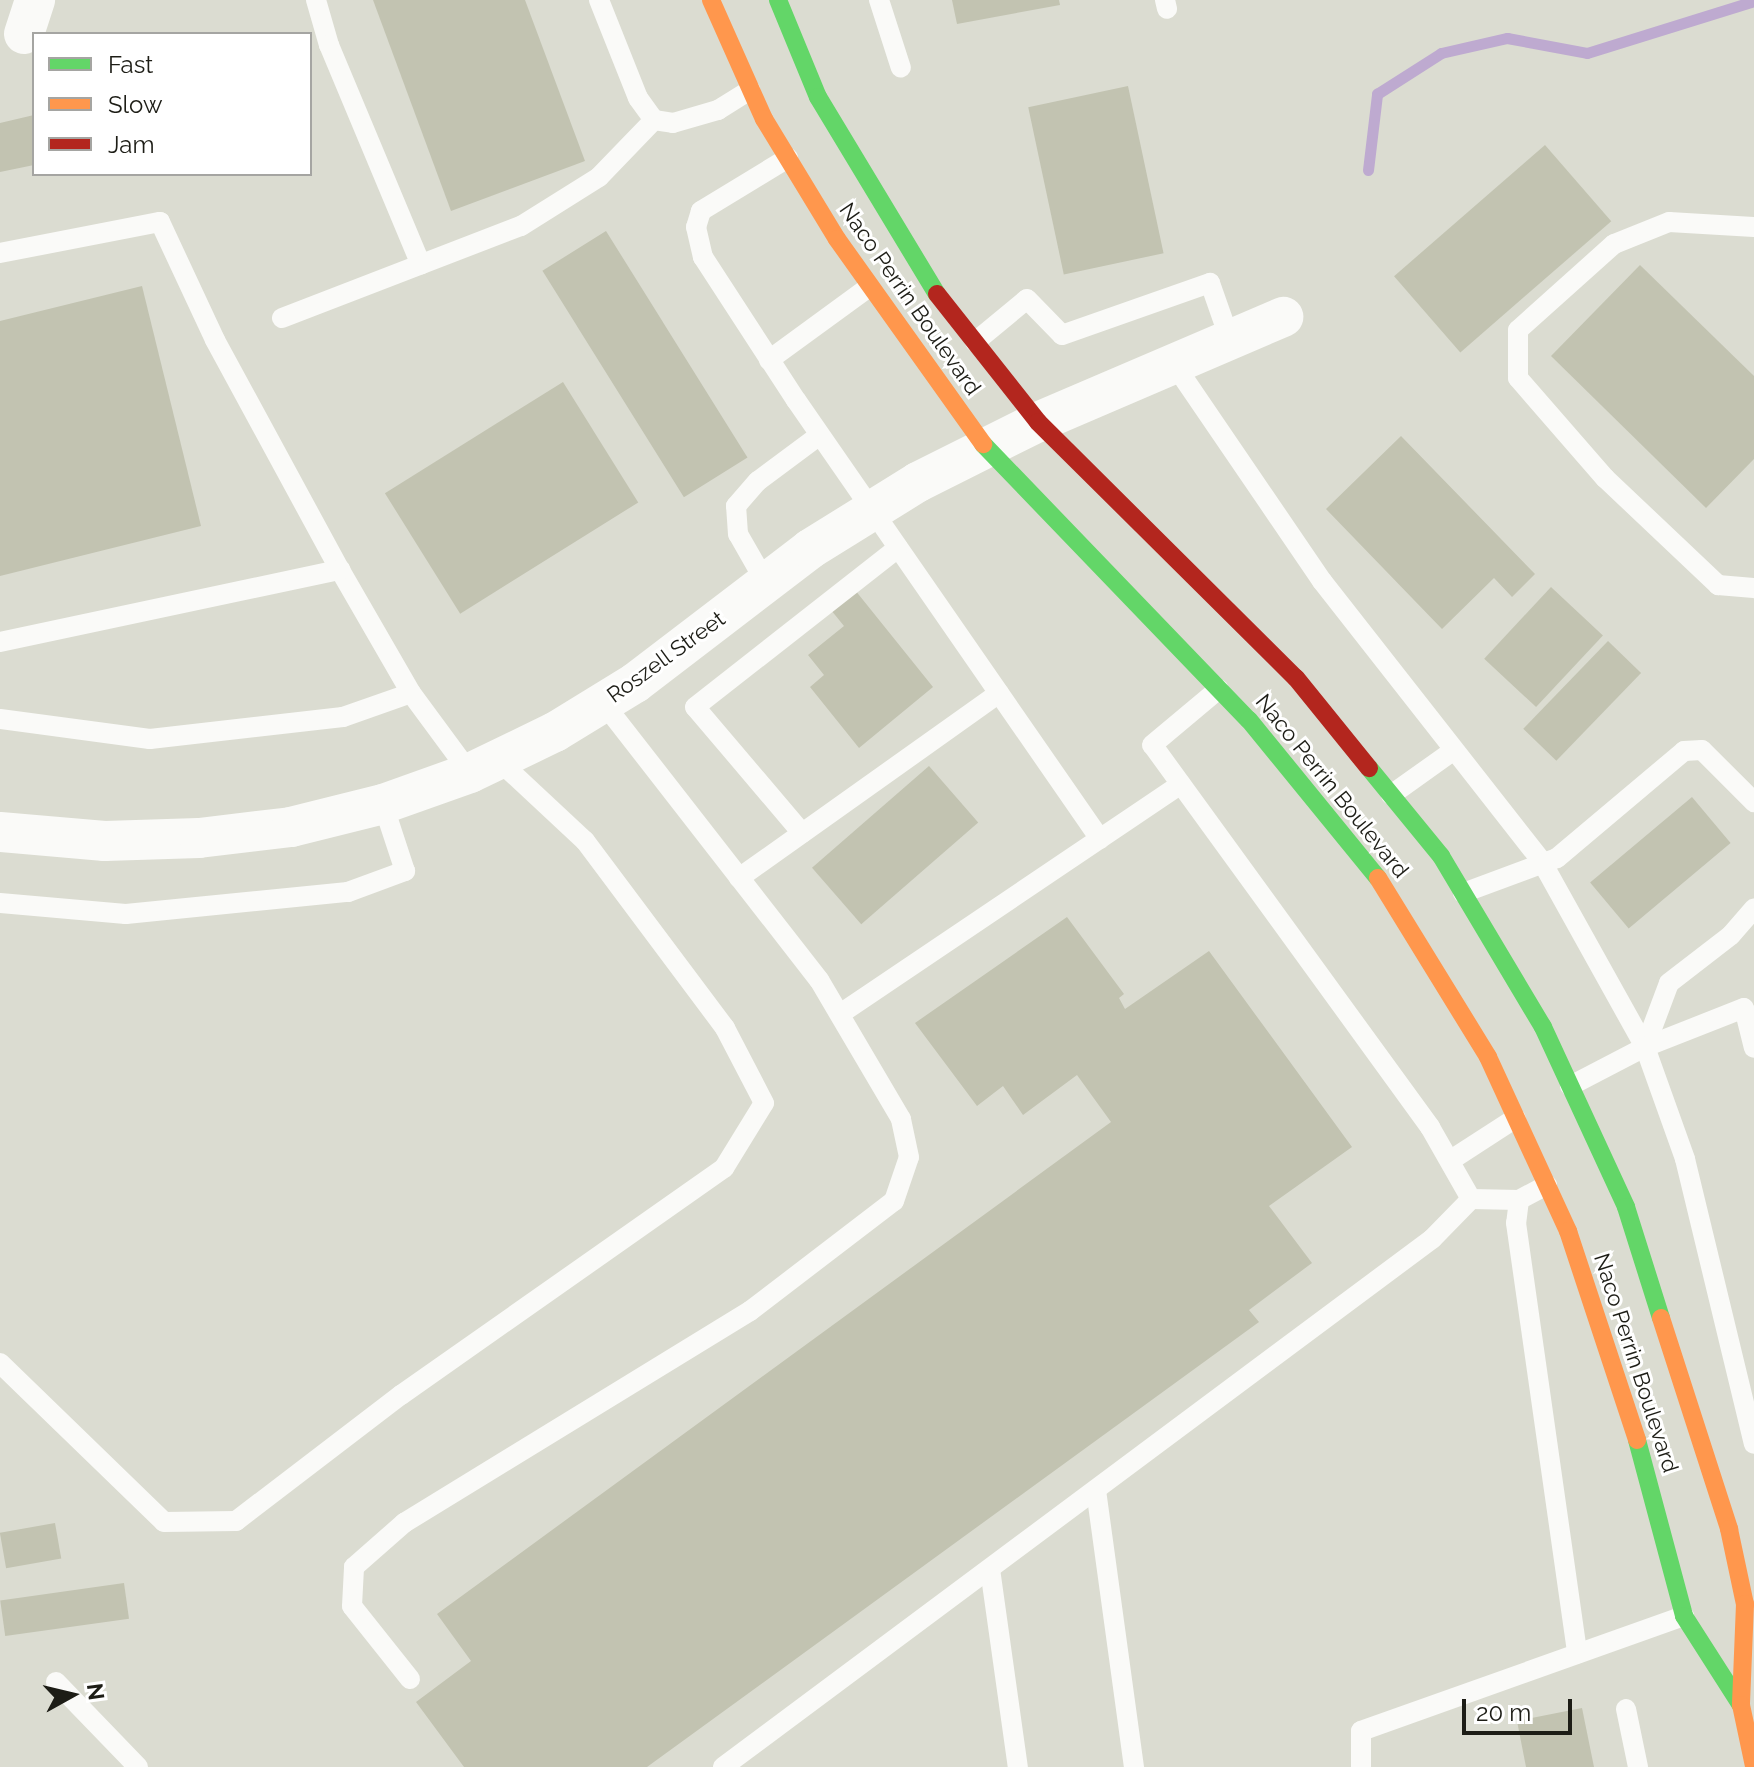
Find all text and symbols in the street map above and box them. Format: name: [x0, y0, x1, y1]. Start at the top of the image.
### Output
legend: [32, 32, 312, 176]
text: Fast: [108, 50, 153, 79]
text: Slow: [108, 90, 162, 119]
text: Jam: [108, 130, 154, 159]
street label: Naco Perrin Boulevard: [834, 198, 986, 400]
street label: Roszell Street: [602, 605, 730, 709]
street label: Naco Perrin Boulevard: [1250, 689, 1414, 883]
street label: Naco Perrin Boulevard: [1588, 1250, 1684, 1476]
north arrow: [32, 1655, 112, 1735]
text: N: [82, 1682, 110, 1702]
scale bar: [1466, 1683, 1576, 1733]
text: 20 m: [1476, 1698, 1531, 1727]

